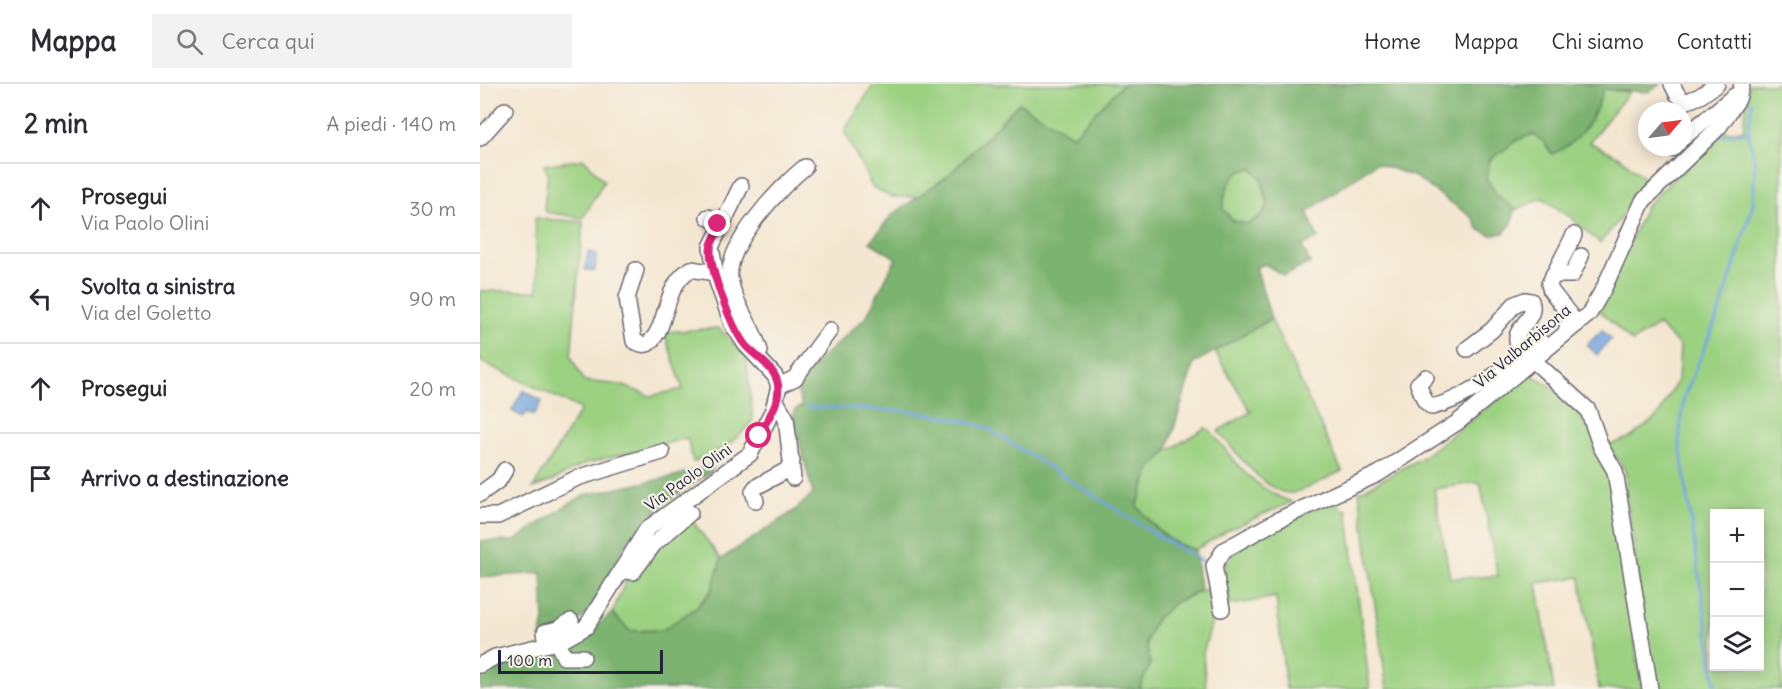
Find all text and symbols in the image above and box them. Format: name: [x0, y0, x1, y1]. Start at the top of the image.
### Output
search box: [152, 14, 572, 68]
text: Mappa: [30, 23, 116, 59]
icon: search: [173, 25, 206, 58]
text: Cerca qui: [221, 27, 315, 55]
text: Home: [1364, 28, 1421, 55]
text: Mappa: [1454, 28, 1519, 55]
text: Chi siamo: [1552, 28, 1644, 55]
text: Contatti: [1677, 28, 1752, 55]
north arrow: [1638, 102, 1692, 156]
text: 2 min: [24, 107, 88, 140]
text: A piedi · 140 m: [327, 111, 456, 136]
text: Prosegui: [81, 182, 167, 210]
icon: ahead: [24, 192, 57, 225]
text: 30 m: [409, 196, 456, 221]
text: Via Paolo Olini: [81, 210, 209, 235]
route end: [704, 210, 730, 236]
text: Svolta a sinistra: [81, 272, 235, 300]
icon: left: [24, 282, 57, 315]
text: 90 m: [409, 286, 456, 311]
text: Via del Goletto: [81, 300, 212, 325]
street label: Via Valbarbisona: [1470, 300, 1574, 392]
icon: ahead: [24, 372, 57, 405]
text: Prosegui: [81, 374, 167, 402]
text: 20 m: [410, 376, 456, 401]
route start: [745, 422, 771, 448]
street label: Via Paolo Olini: [641, 439, 735, 515]
icon: arrive: [24, 462, 57, 495]
text: Arrivo a destinazione: [81, 464, 289, 492]
map controls: [1710, 509, 1764, 671]
button: +: [1710, 509, 1764, 563]
button: −: [1710, 563, 1764, 617]
button: layers: [1710, 617, 1764, 671]
scale bar: [498, 647, 663, 674]
text: 100 m: [507, 650, 552, 670]

